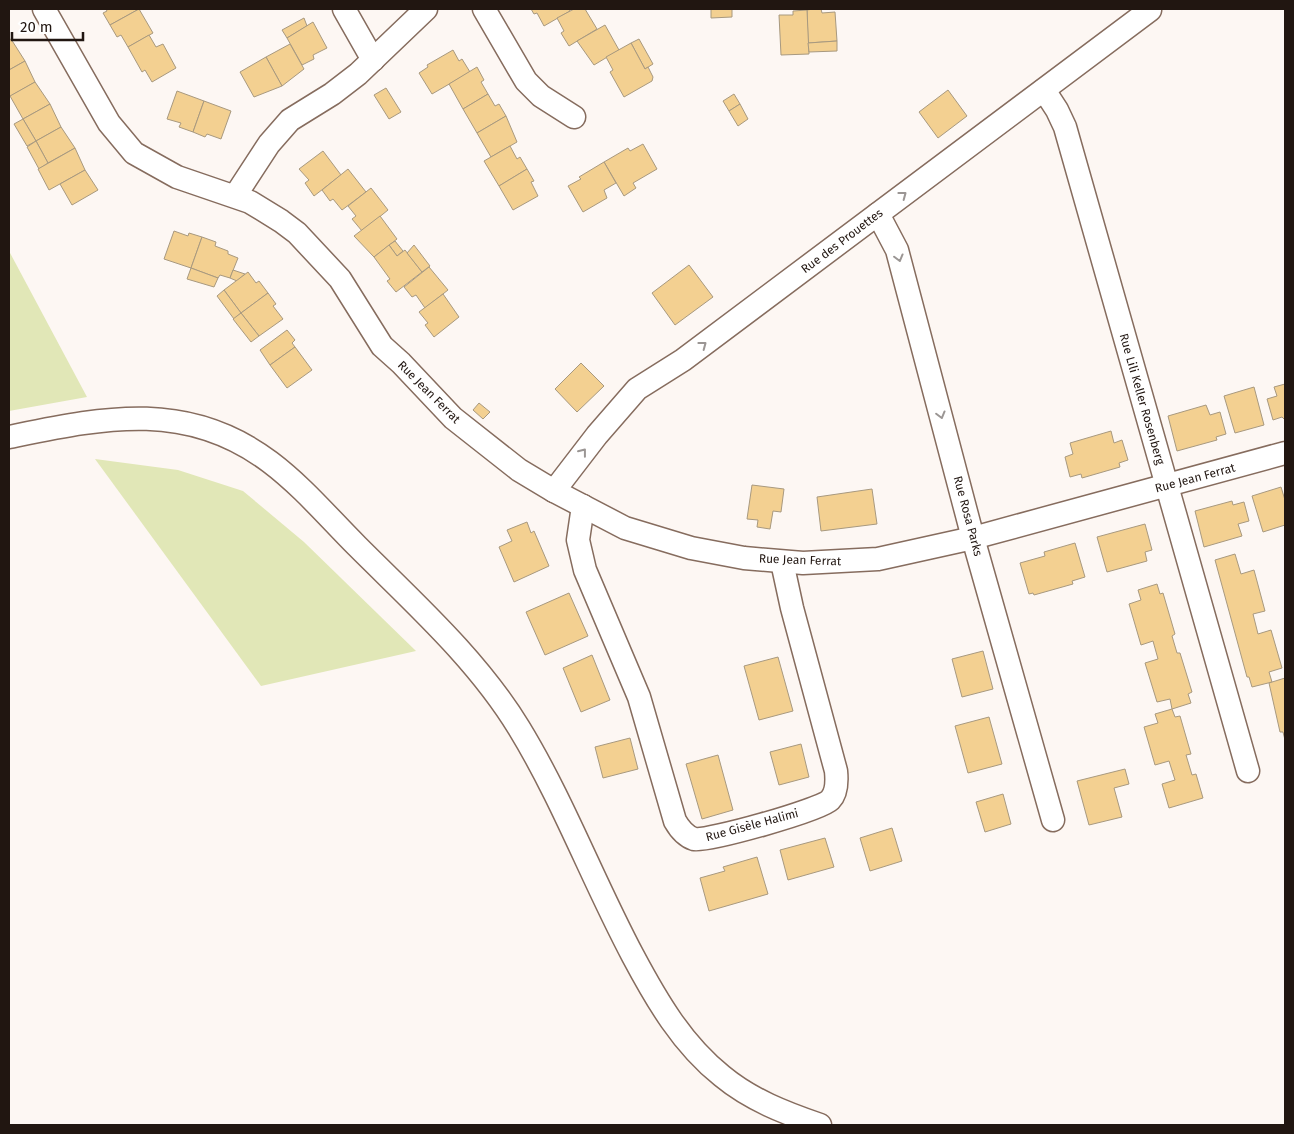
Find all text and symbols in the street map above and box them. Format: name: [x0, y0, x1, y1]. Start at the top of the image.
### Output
scale bar: [12, 10, 84, 42]
text: 20 m: [20, 18, 53, 36]
one-way arrow: [897, 193, 906, 201]
street label: Rue des Prouettes: [798, 205, 886, 276]
one-way arrow: [893, 254, 904, 262]
street label: Rue Lili Keller Rosenberg: [1117, 332, 1168, 467]
one-way arrow: [697, 343, 706, 351]
street label: Rue Jean Ferrat: [395, 358, 464, 427]
one-way arrow: [935, 410, 945, 419]
one-way arrow: [578, 449, 586, 458]
street label: Rue Jean Ferrat: [1153, 460, 1237, 495]
street label: Rue Rosa Parks: [951, 474, 986, 558]
street label: Rue Jean Ferrat: [759, 552, 842, 568]
street label: Rue Gisèle Halimi: [704, 806, 800, 844]

